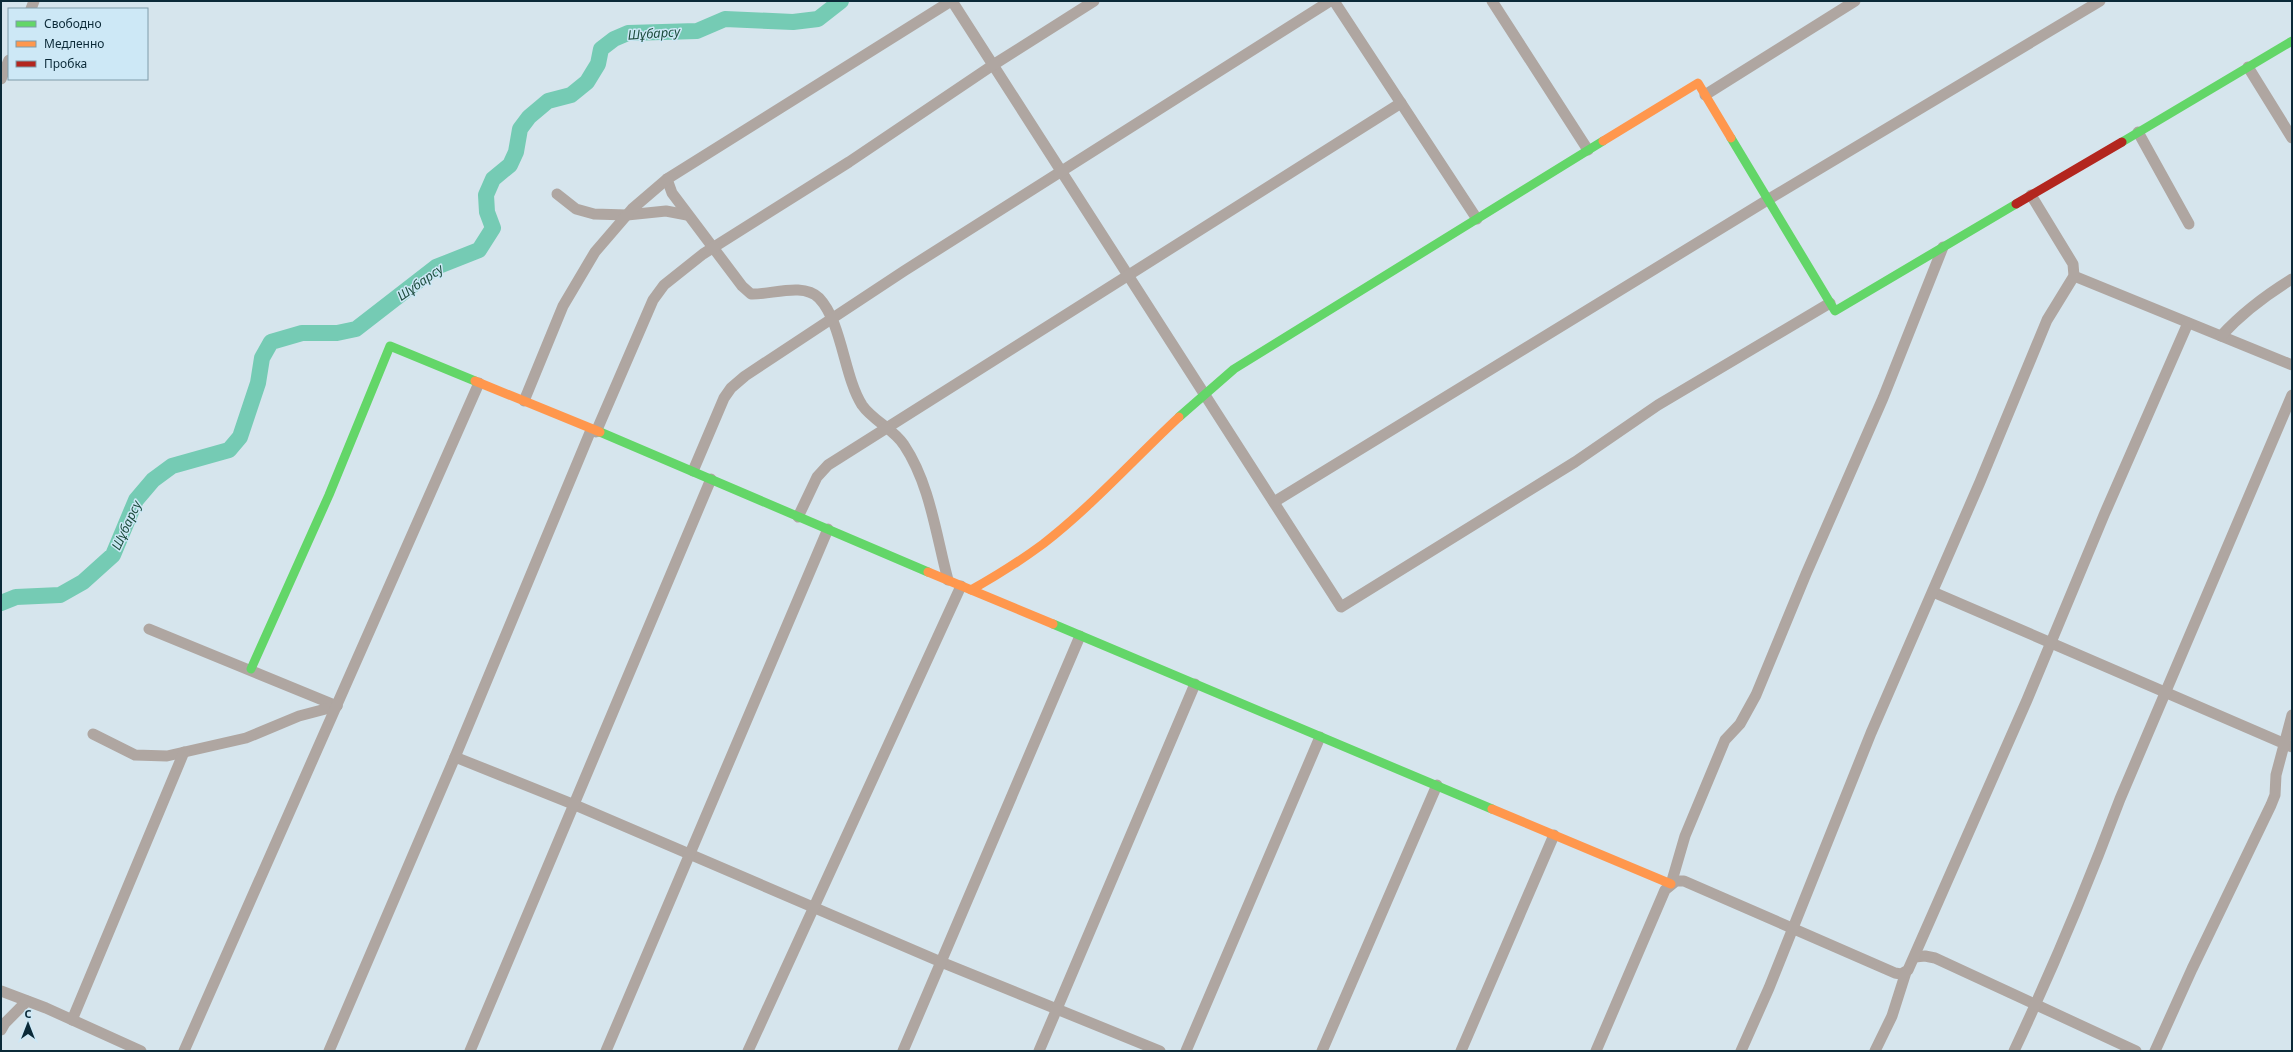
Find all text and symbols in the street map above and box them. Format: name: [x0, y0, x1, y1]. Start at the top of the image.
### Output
legend: [8, 8, 148, 80]
text: Свободно: [44, 15, 102, 32]
water label: Шұбарсу: [627, 22, 682, 44]
text: Медленно: [44, 35, 104, 52]
text: Пробка: [44, 55, 87, 72]
water label: Шұбарсу: [393, 259, 447, 305]
water label: Шұбарсу: [107, 497, 146, 553]
north arrow: [8, 1004, 48, 1044]
text: С: [24, 1006, 32, 1021]

